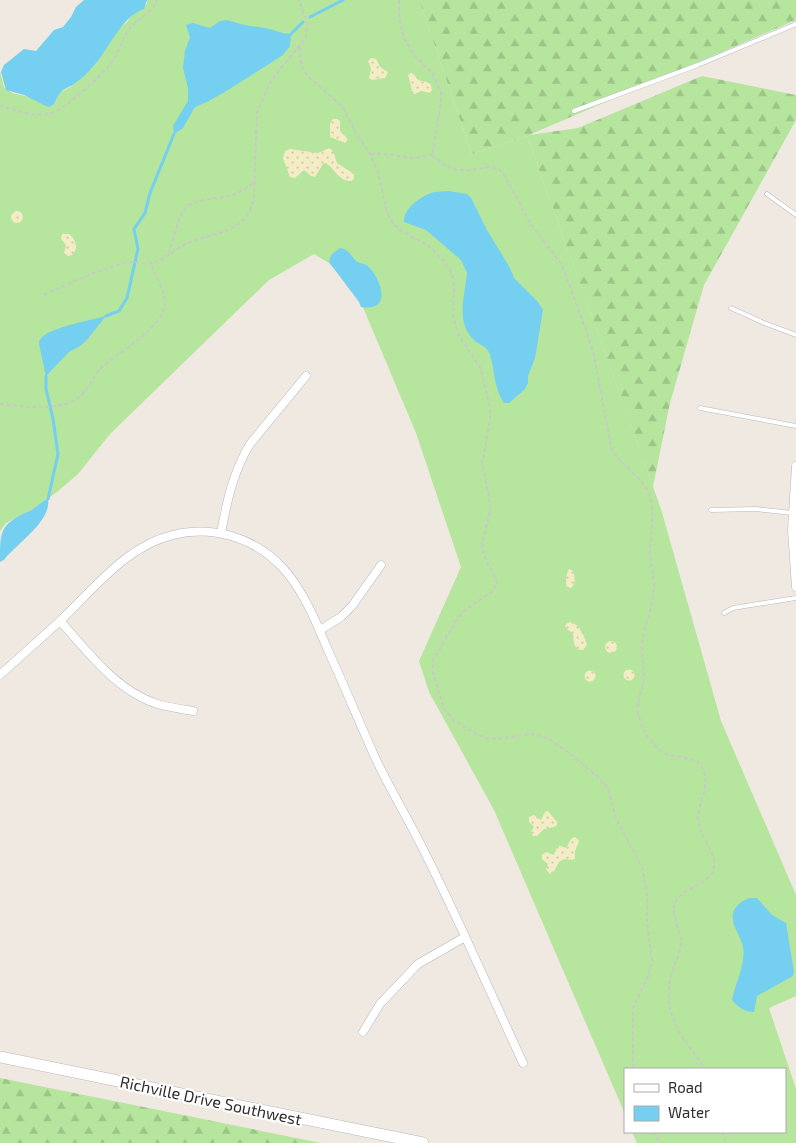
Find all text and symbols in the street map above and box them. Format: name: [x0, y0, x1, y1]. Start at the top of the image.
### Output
legend: [624, 1068, 786, 1133]
street label: Richville Drive Southwest: [118, 1071, 304, 1129]
text: Road: [668, 1078, 703, 1096]
text: Water: [668, 1103, 710, 1121]

